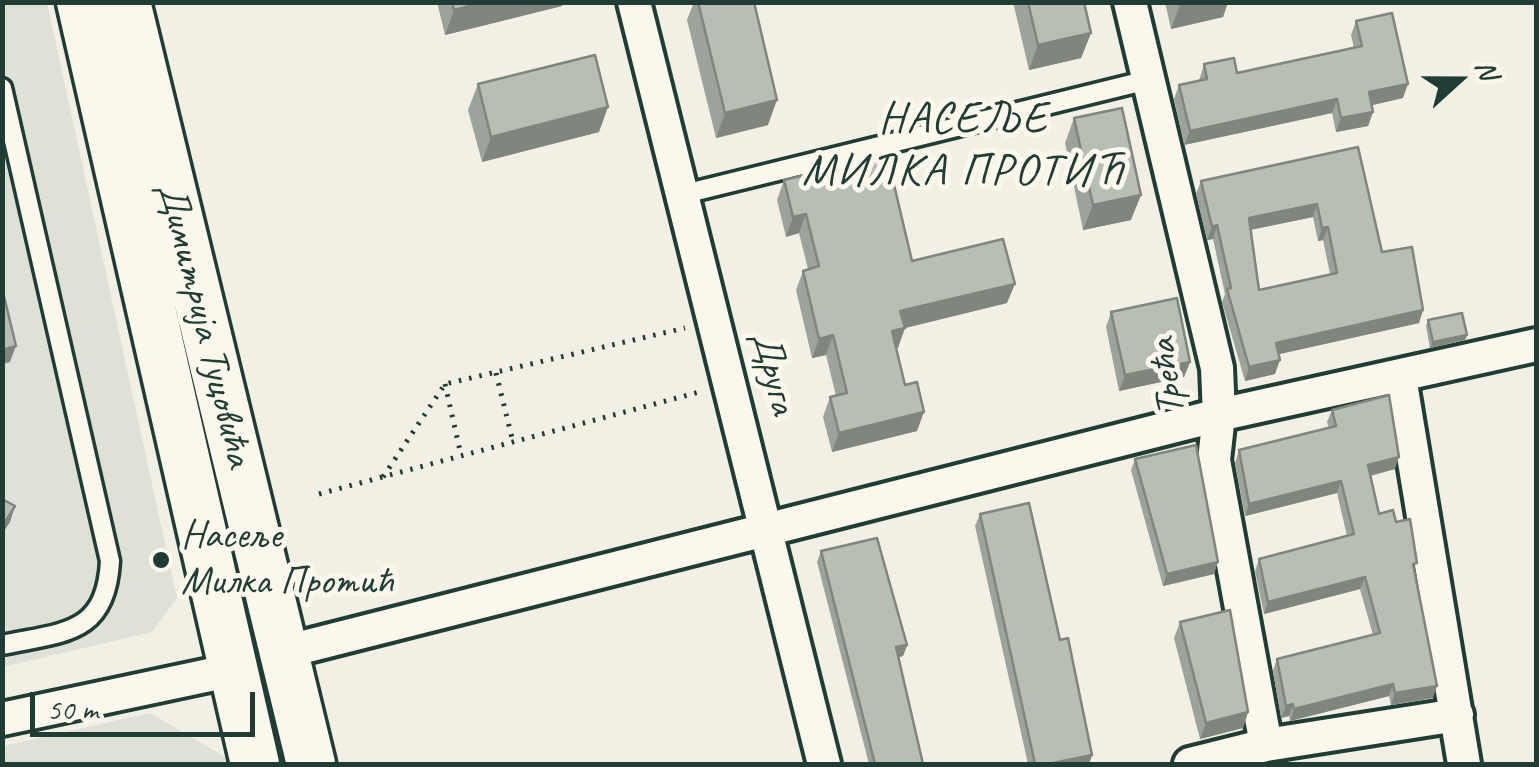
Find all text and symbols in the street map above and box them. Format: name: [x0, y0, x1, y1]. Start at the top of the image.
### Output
north arrow: [1409, 30, 1509, 130]
text: N: [1468, 55, 1507, 83]
district label: НАСЕЉЕ МИЛКА ПРОТИЋ: [803, 93, 1125, 199]
street label: Димитрија Туцовића: [145, 178, 263, 472]
street label: Друга: [740, 327, 806, 419]
street label: Трећа: [1139, 335, 1197, 419]
place label: Насеље Милка Протић: [181, 513, 393, 607]
marker: Насеље Милка Протић: [150, 549, 172, 571]
scale bar: [35, 672, 260, 734]
text: 50 m: [47, 690, 98, 728]

